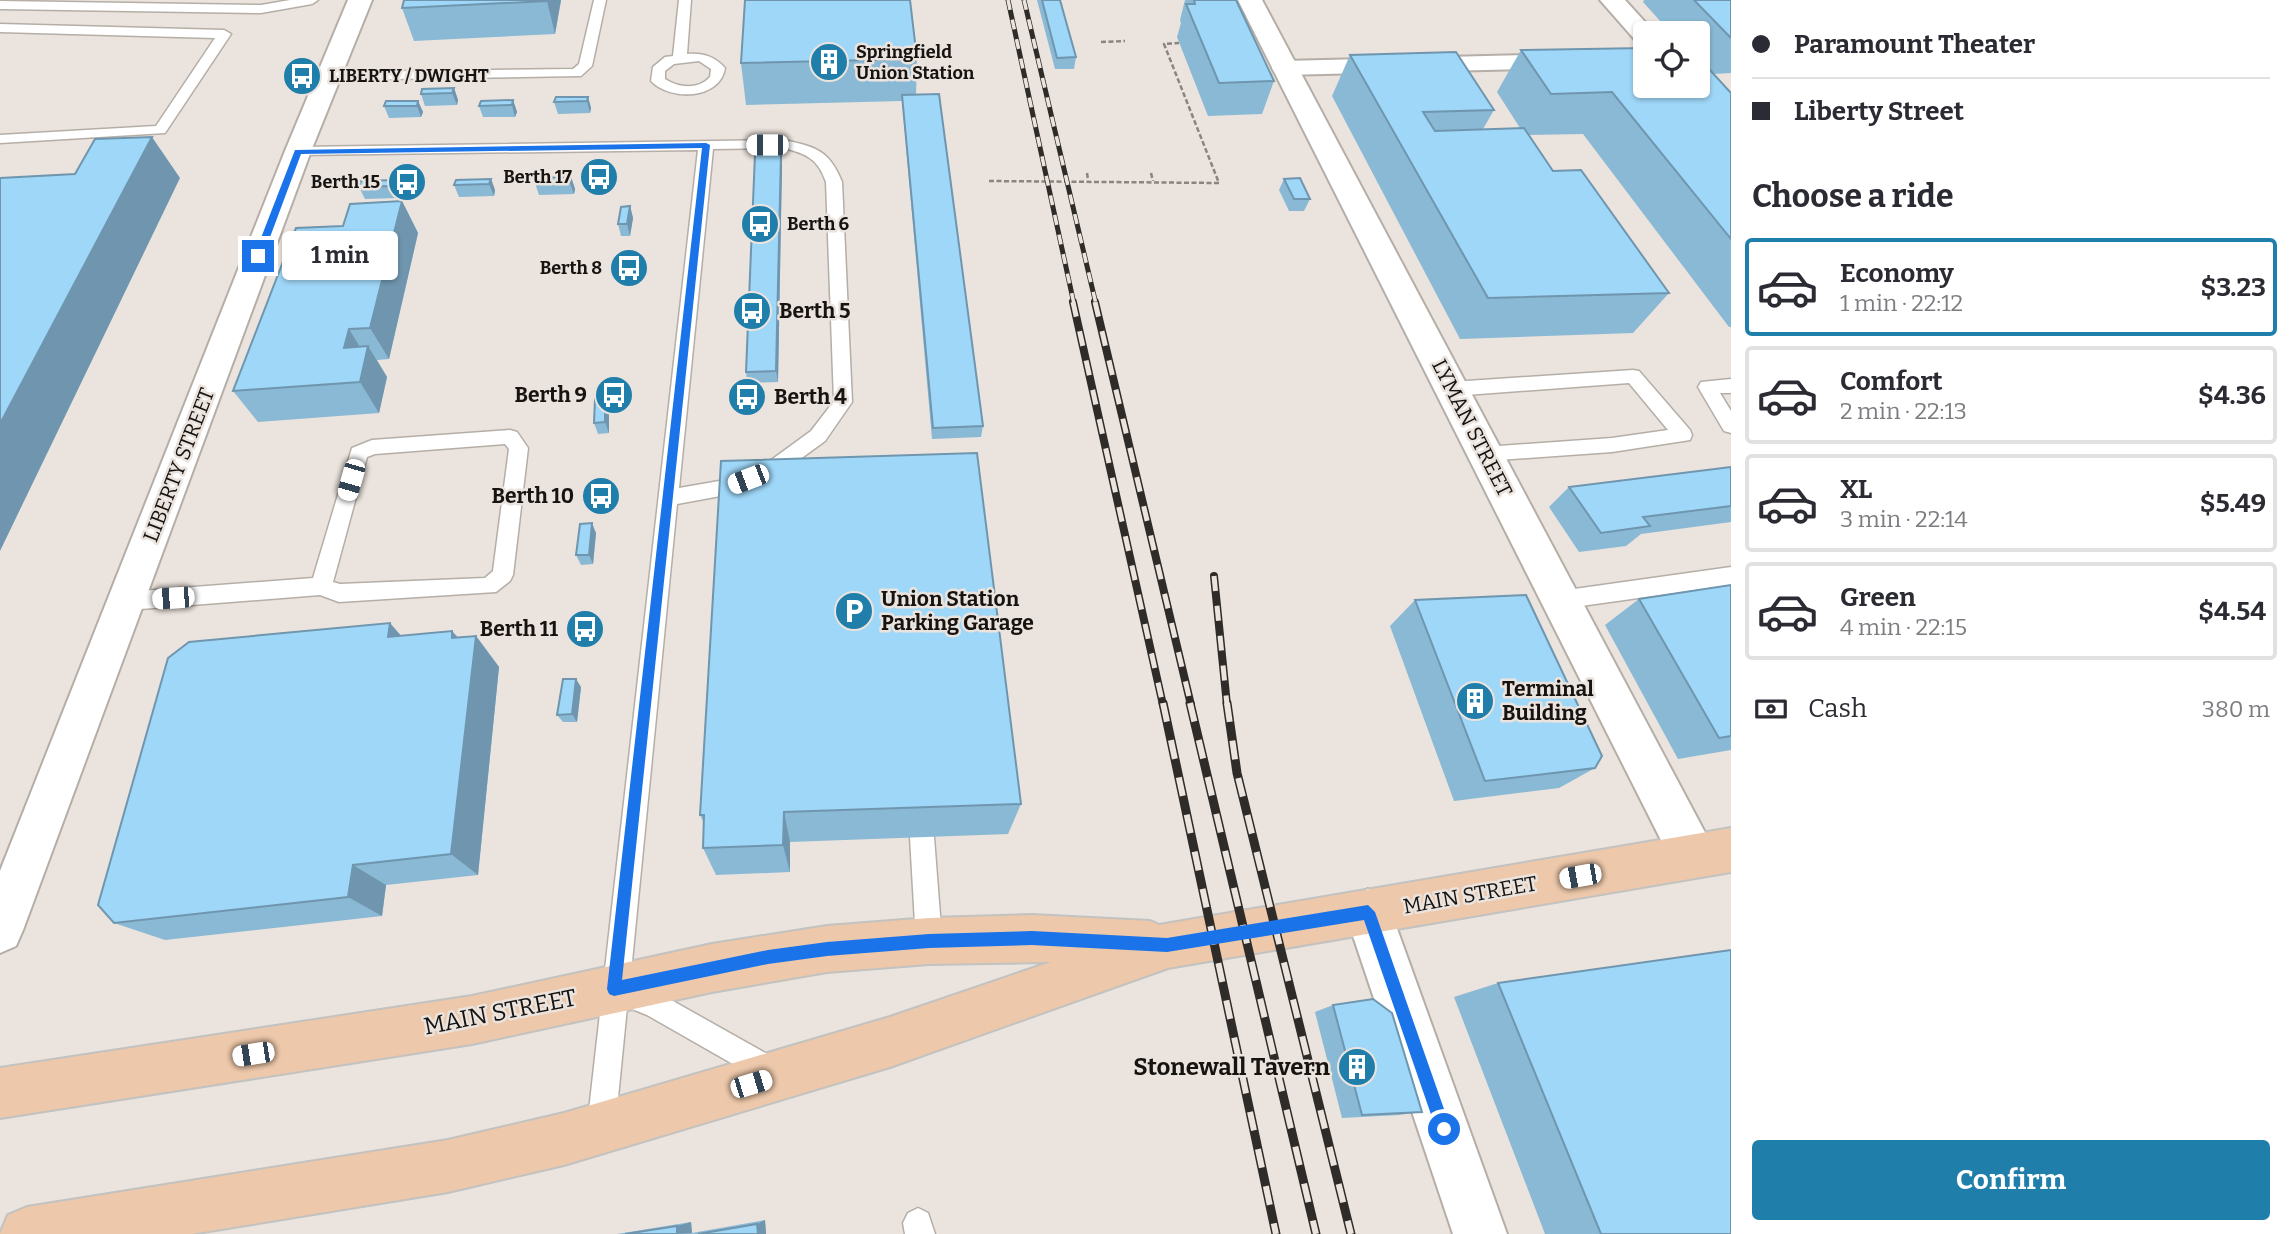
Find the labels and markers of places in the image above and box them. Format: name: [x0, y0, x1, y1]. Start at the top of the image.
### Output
building icon: Springfield Union Station: [808, 41, 850, 83]
place label: Springfield Union Station: [856, 41, 975, 84]
bus stop icon: LIBERTY / DWIGHT: [281, 55, 323, 97]
place label: LIBERTY / DWIGHT: [329, 65, 489, 87]
bus stop icon: Berth 17: [578, 156, 620, 198]
bus stop icon: Berth 15: [386, 161, 428, 203]
place label: Berth 17: [503, 166, 572, 188]
place label: Berth 15: [311, 171, 380, 193]
bus stop icon: Berth 6: [739, 203, 781, 245]
place label: Berth 6: [787, 213, 850, 235]
bus stop icon: Berth 8: [608, 247, 650, 289]
place label: Berth 8: [540, 257, 602, 279]
bus stop icon: Berth 5: [731, 290, 773, 332]
place label: Berth 5: [779, 298, 851, 324]
bus stop icon: Berth 9: [593, 374, 635, 416]
bus stop icon: Berth 4: [726, 376, 768, 418]
place label: Berth 9: [514, 382, 587, 408]
place label: Berth 4: [774, 384, 847, 410]
bus stop icon: Berth 10: [580, 475, 622, 517]
place label: Berth 10: [491, 483, 574, 509]
place label: Union Station Parking Garage: [881, 586, 1034, 636]
parking icon: Union Station Parking Garage: [833, 590, 875, 632]
bus stop icon: Berth 11: [564, 608, 606, 650]
place label: Berth 11: [480, 616, 558, 642]
place label: Terminal Building: [1502, 676, 1594, 726]
building icon: Terminal Building: [1454, 680, 1496, 722]
building icon: Stonewall Tavern: [1336, 1046, 1378, 1088]
place label: Stonewall Tavern: [1133, 1053, 1331, 1081]

